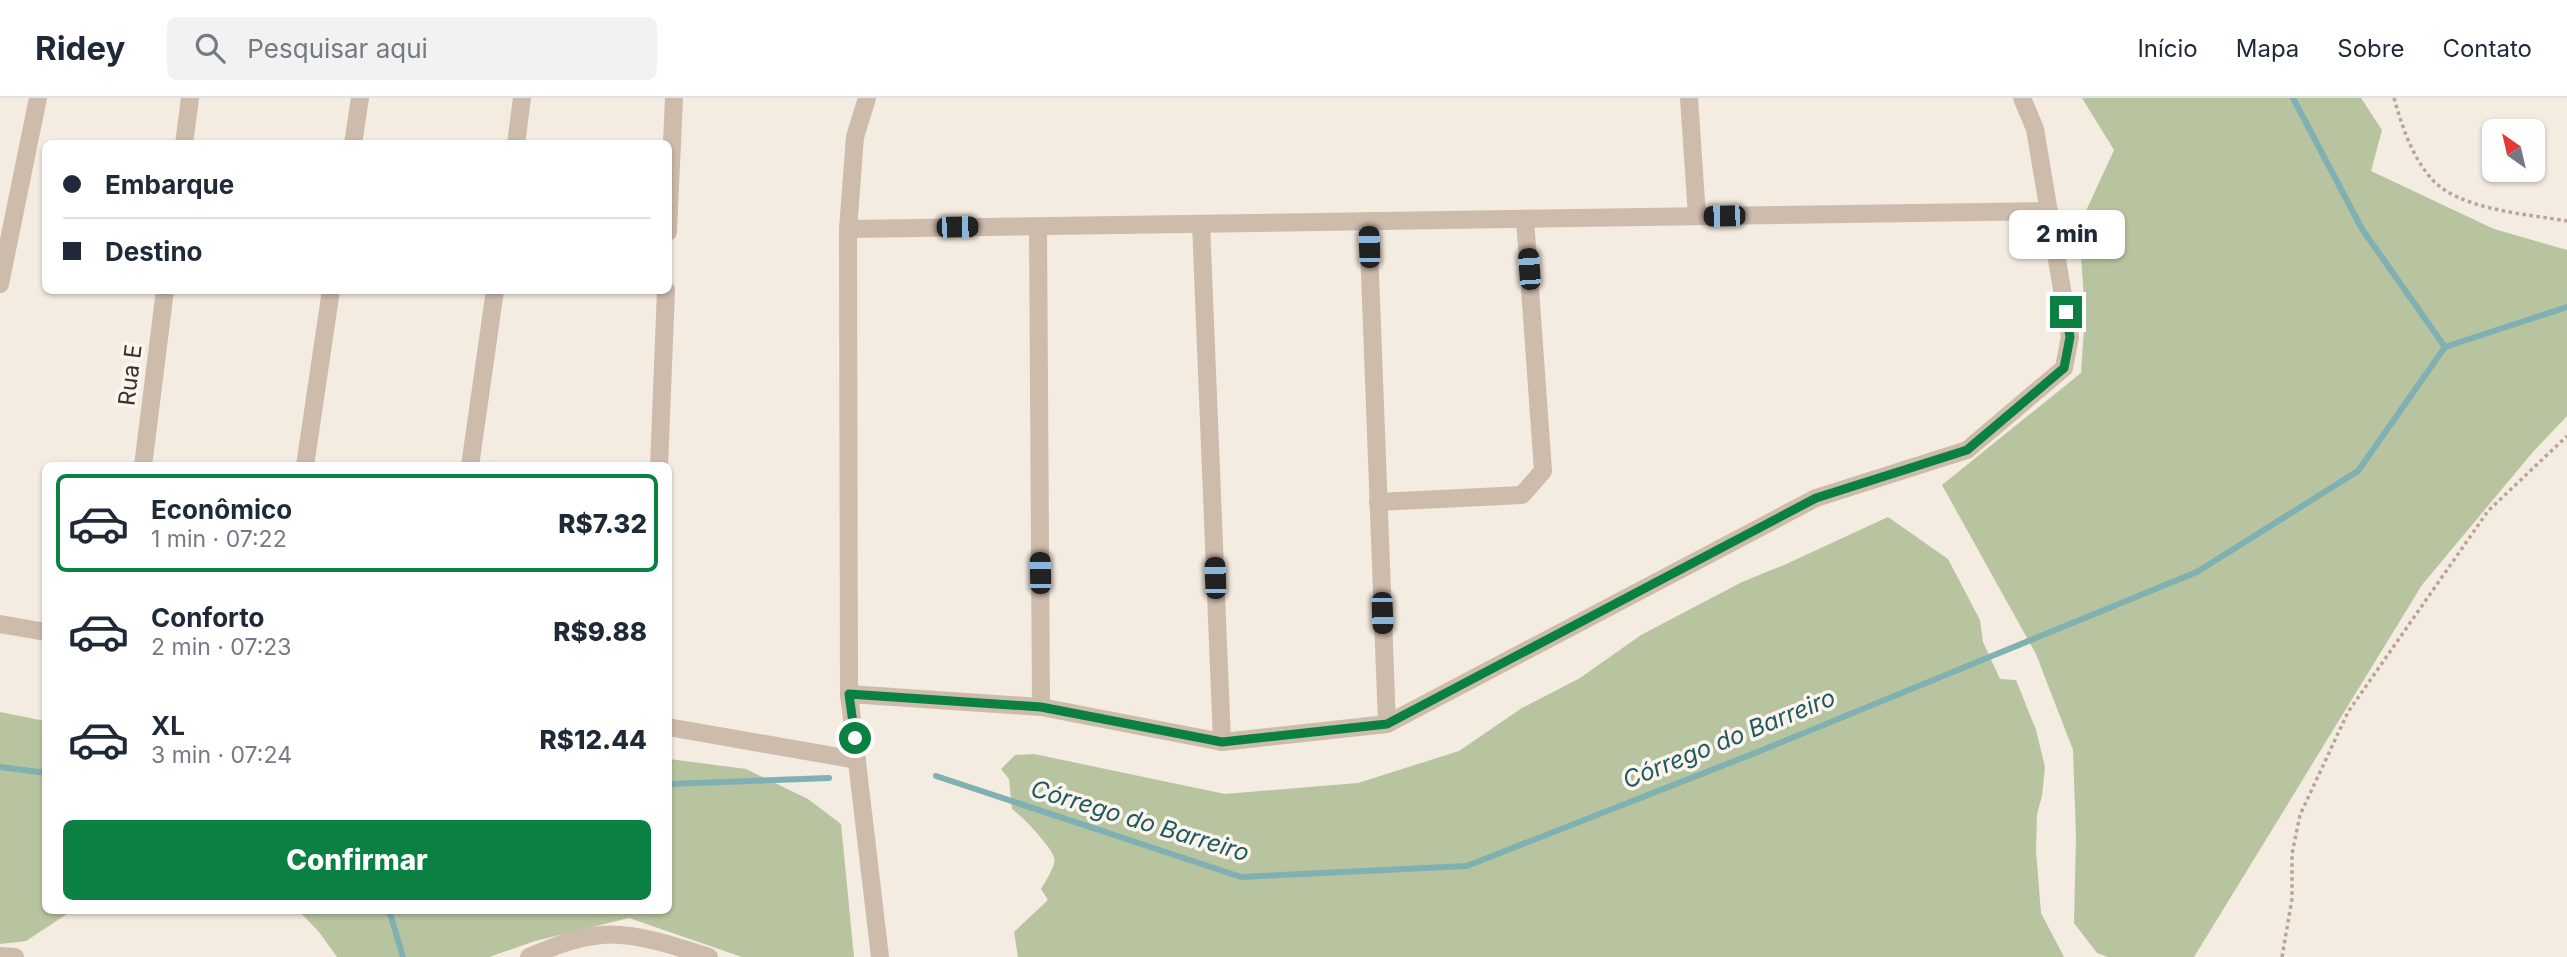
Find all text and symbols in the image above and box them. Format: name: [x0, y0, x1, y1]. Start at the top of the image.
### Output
search box: [167, 17, 657, 80]
text: Ridey: [35, 28, 125, 68]
icon: search: [191, 29, 229, 67]
text: Pesquisar aqui: [247, 33, 428, 64]
text: Início: [2137, 34, 2198, 63]
text: Mapa: [2236, 34, 2299, 63]
text: Sobre: [2337, 34, 2404, 63]
text: Contato: [2442, 34, 2532, 63]
north arrow: [2482, 119, 2544, 182]
map controls: [2482, 119, 2545, 182]
text: Embarque: [105, 169, 234, 200]
car: [1703, 205, 1746, 227]
callout: 2 min: [2008, 211, 2124, 260]
car: [936, 216, 979, 238]
text: 2 min: [2036, 220, 2098, 248]
car: [1358, 226, 1381, 268]
text: Destino: [105, 236, 203, 267]
car: [1518, 247, 1541, 291]
route end: [2050, 296, 2082, 328]
street label: Rua E: [112, 343, 148, 407]
icon: car: [67, 492, 130, 555]
text: Econômico: [151, 494, 292, 525]
text: R$7.32: [558, 508, 647, 539]
text: 1 min · 07:22: [151, 525, 287, 553]
car: [1030, 552, 1051, 594]
car: [1204, 557, 1227, 599]
car: [1371, 592, 1394, 634]
icon: car: [67, 600, 130, 663]
text: Conforto: [151, 602, 264, 633]
text: R$9.88: [553, 616, 647, 647]
text: 2 min · 07:23: [151, 633, 292, 661]
water label: Córrego do Barreiro: [1618, 683, 1839, 794]
icon: car: [67, 708, 130, 771]
text: XL: [151, 710, 185, 741]
route start: [839, 722, 871, 754]
text: R$12.44: [540, 724, 647, 755]
text: 3 min · 07:24: [151, 741, 292, 769]
water label: Córrego do Barreiro: [1027, 774, 1253, 868]
button: Confirmar: [63, 820, 651, 900]

